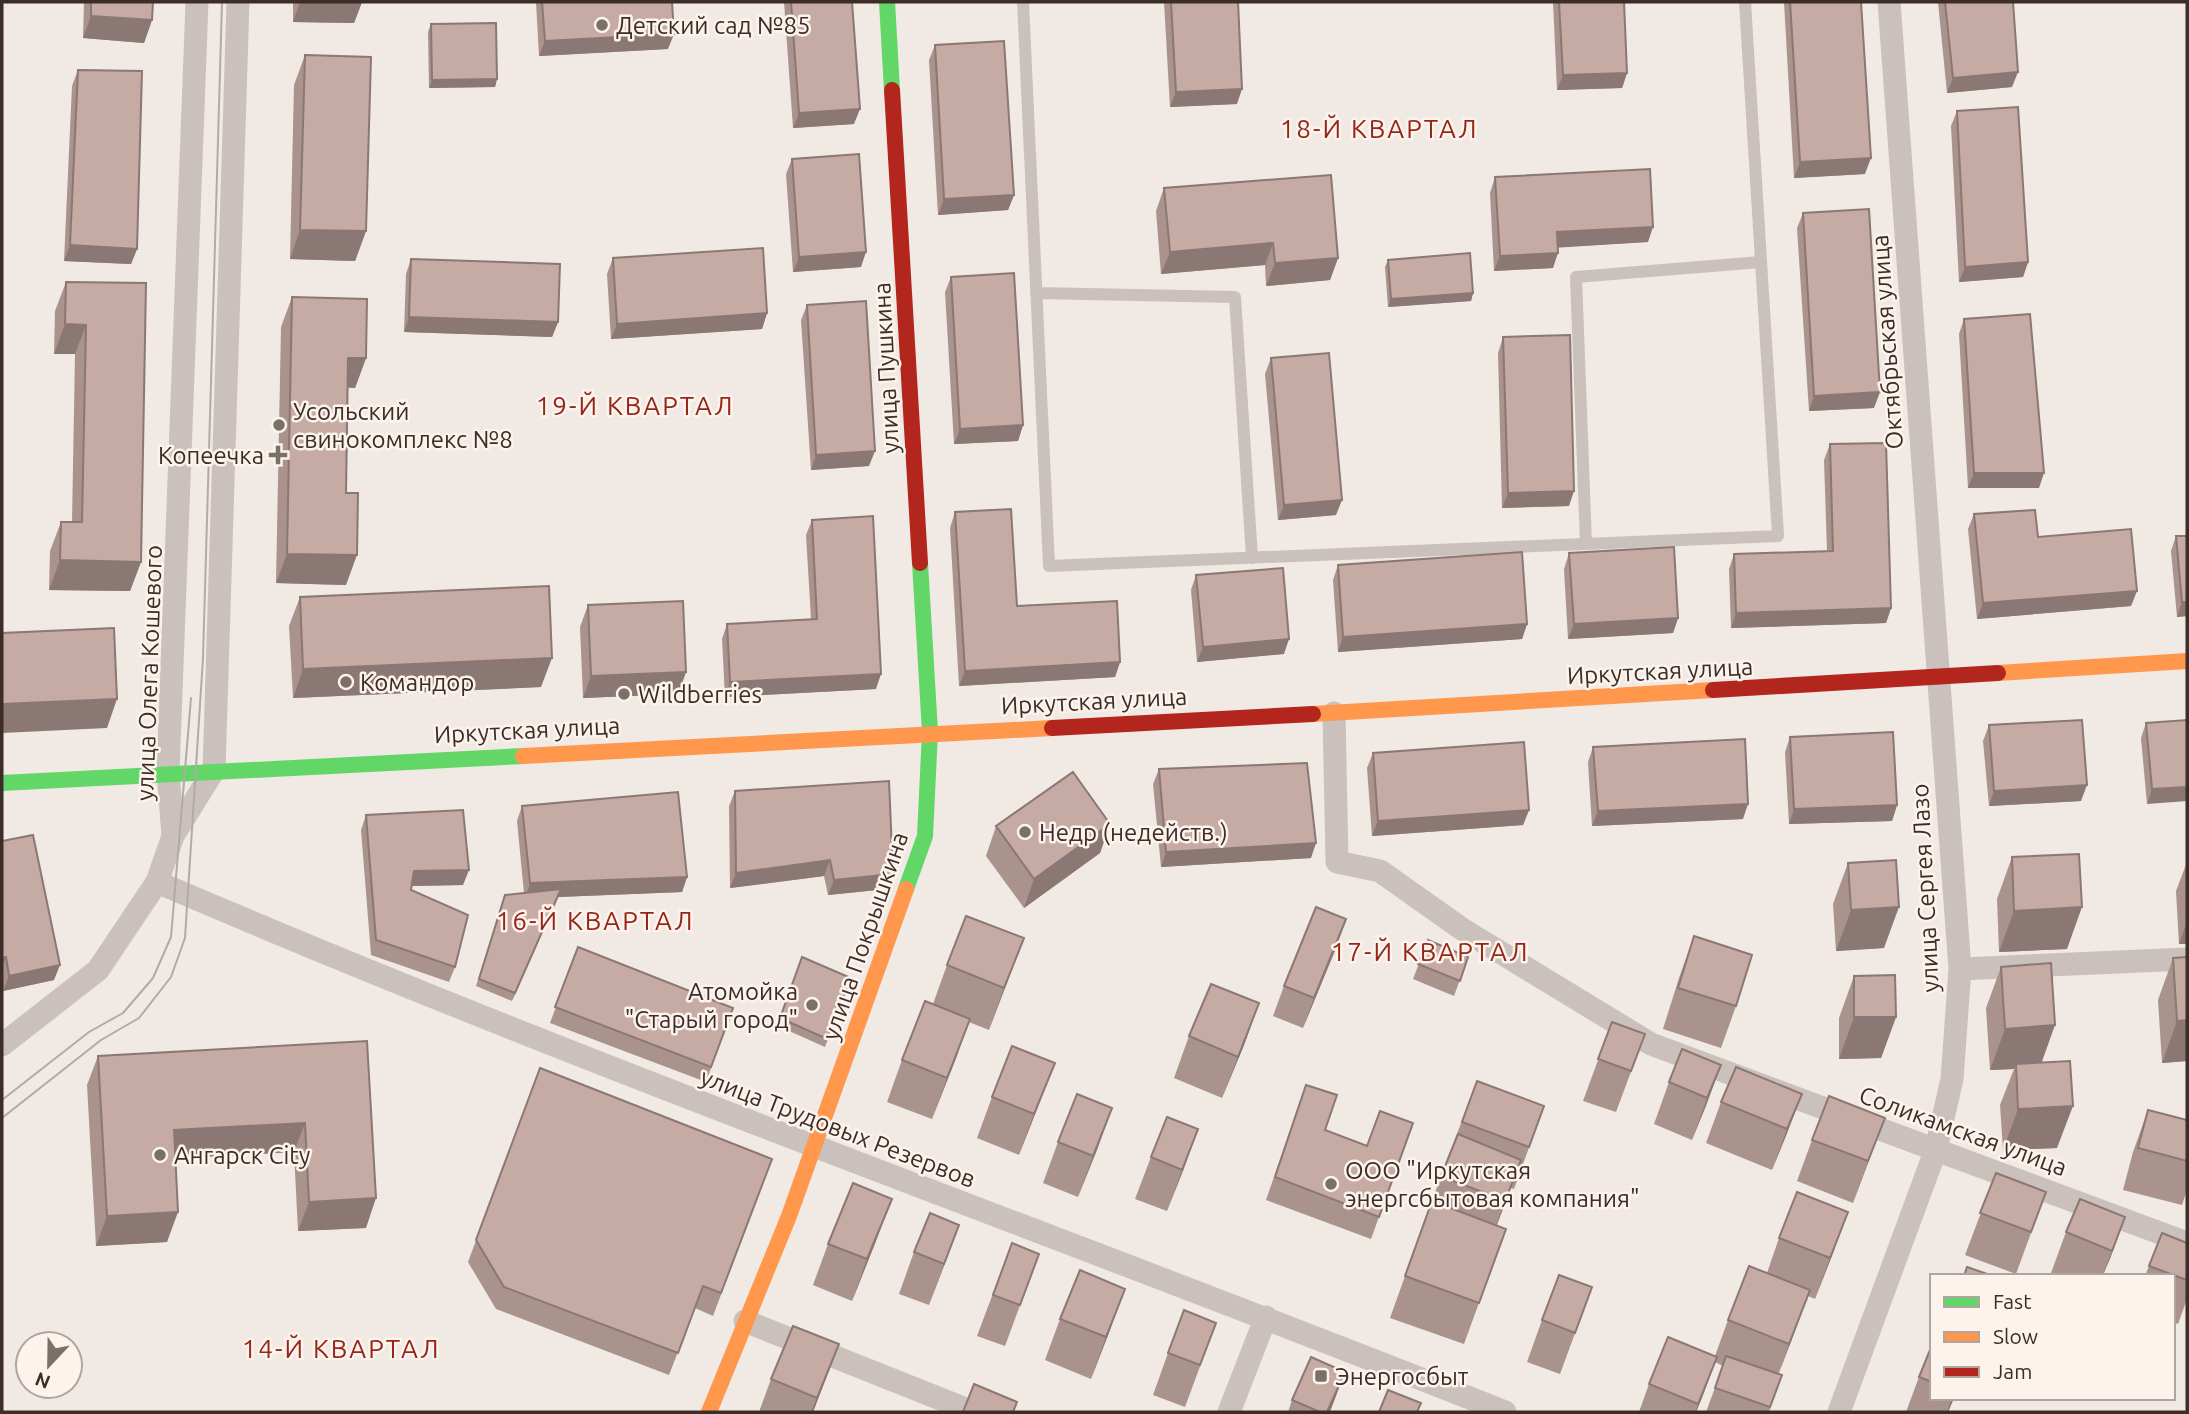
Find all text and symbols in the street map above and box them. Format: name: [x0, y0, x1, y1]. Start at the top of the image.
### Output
place label: Детский сад №85: [616, 12, 811, 39]
marker: Детский сад №85: [594, 17, 610, 33]
district label: 18-Й КВАРТАЛ: [1280, 114, 1478, 143]
street label: Октябрьская улица: [1866, 234, 1908, 450]
street label: улица Пушкина: [868, 282, 904, 454]
district label: 19-Й КВАРТАЛ: [536, 391, 734, 420]
place label: Усольский свинокомплекс №8: [293, 398, 513, 453]
marker: Усольский свинокомплекс №8: [271, 417, 287, 433]
place label: Копеечка: [158, 442, 264, 469]
marker: Копеечка: [270, 447, 286, 463]
street label: улица Олега Кошевого: [131, 544, 167, 802]
street label: Иркутская улица: [1566, 653, 1754, 689]
place label: Командор: [360, 669, 474, 696]
marker: Командор: [338, 674, 354, 690]
place label: Wildberries: [638, 681, 762, 708]
street label: Иркутская улица: [1000, 683, 1188, 719]
marker: Wildberries: [616, 686, 632, 702]
street label: Иркутская улица: [433, 712, 621, 748]
street label: улица Сергея Лазо: [1906, 783, 1944, 993]
place label: Недр (недейств.): [1039, 819, 1228, 846]
marker: Недр (недейств.): [1017, 824, 1033, 840]
street label: улица Покрышкина: [817, 828, 913, 1044]
district label: 16-Й КВАРТАЛ: [496, 906, 694, 935]
district label: 17-Й КВАРТАЛ: [1331, 937, 1529, 966]
place label: Атомойка "Старый город": [625, 978, 798, 1033]
marker: Атомойка "Старый город": [804, 997, 820, 1013]
street label: улица Трудовых Резервов: [697, 1063, 979, 1193]
street label: Соликамская улица: [1855, 1081, 2071, 1181]
place label: Ангарск City: [174, 1142, 311, 1169]
marker: Ангарск City: [152, 1147, 168, 1163]
place label: ООО "Иркутская энергсбытовая компания": [1345, 1157, 1640, 1212]
marker: ООО "Иркутская энергсбытовая компания": [1323, 1176, 1339, 1192]
legend: [1930, 1274, 2175, 1400]
text: Fast: [1993, 1289, 2031, 1313]
text: Slow: [1993, 1324, 2038, 1348]
north arrow: [14, 1330, 84, 1400]
district label: 14-Й КВАРТАЛ: [242, 1334, 440, 1363]
text: Jam: [1993, 1359, 2032, 1383]
place label: Энергосбыт: [1335, 1363, 1469, 1390]
text: N: [32, 1368, 53, 1394]
marker: Энергосбыт: [1313, 1368, 1329, 1384]

